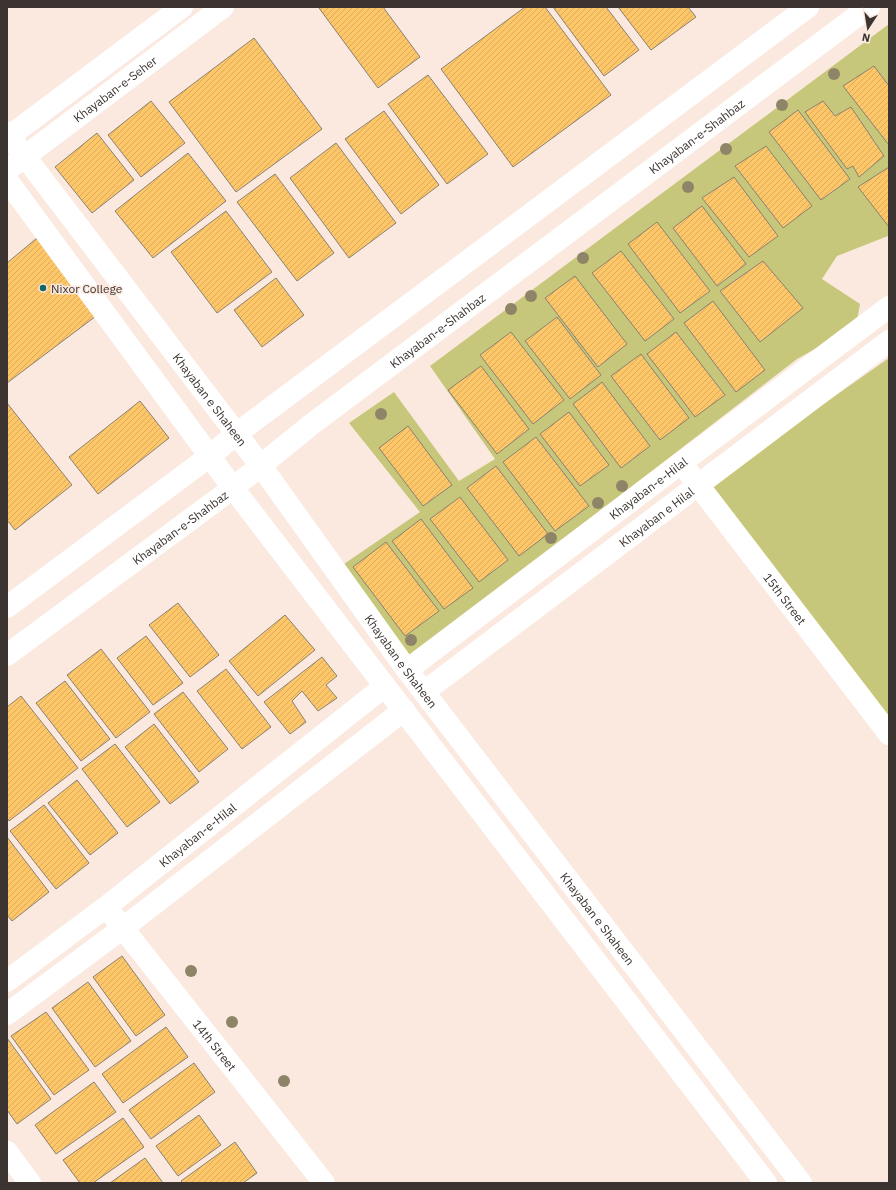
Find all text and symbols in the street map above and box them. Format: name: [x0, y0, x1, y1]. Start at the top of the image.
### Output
north arrow: [848, 8, 888, 48]
text: N: [861, 30, 871, 45]
street label: Khayaban-e-Seher: [70, 52, 160, 125]
street label: Khayaban-e-Shahbaz: [646, 95, 748, 177]
place label: Nixor College: [51, 281, 123, 296]
marker: Nixor College: [38, 283, 48, 293]
street label: Khayaban-e-Shahbaz: [386, 289, 488, 371]
street label: Khayaban e Shaheen: [170, 350, 250, 449]
street label: Khayaban-e-Hilal: [606, 454, 690, 522]
street label: Khayaban e Hilal: [616, 484, 697, 550]
street label: Khayaban-e-Shahbaz: [129, 487, 231, 568]
street label: 15th Street: [761, 570, 810, 627]
street label: Khayaban e Shaheen: [362, 611, 441, 711]
street label: Khayaban-e-Hilal: [156, 800, 239, 870]
street label: Khayaban e Shaheen: [558, 869, 638, 968]
street label: 14th Street: [190, 1016, 240, 1074]

